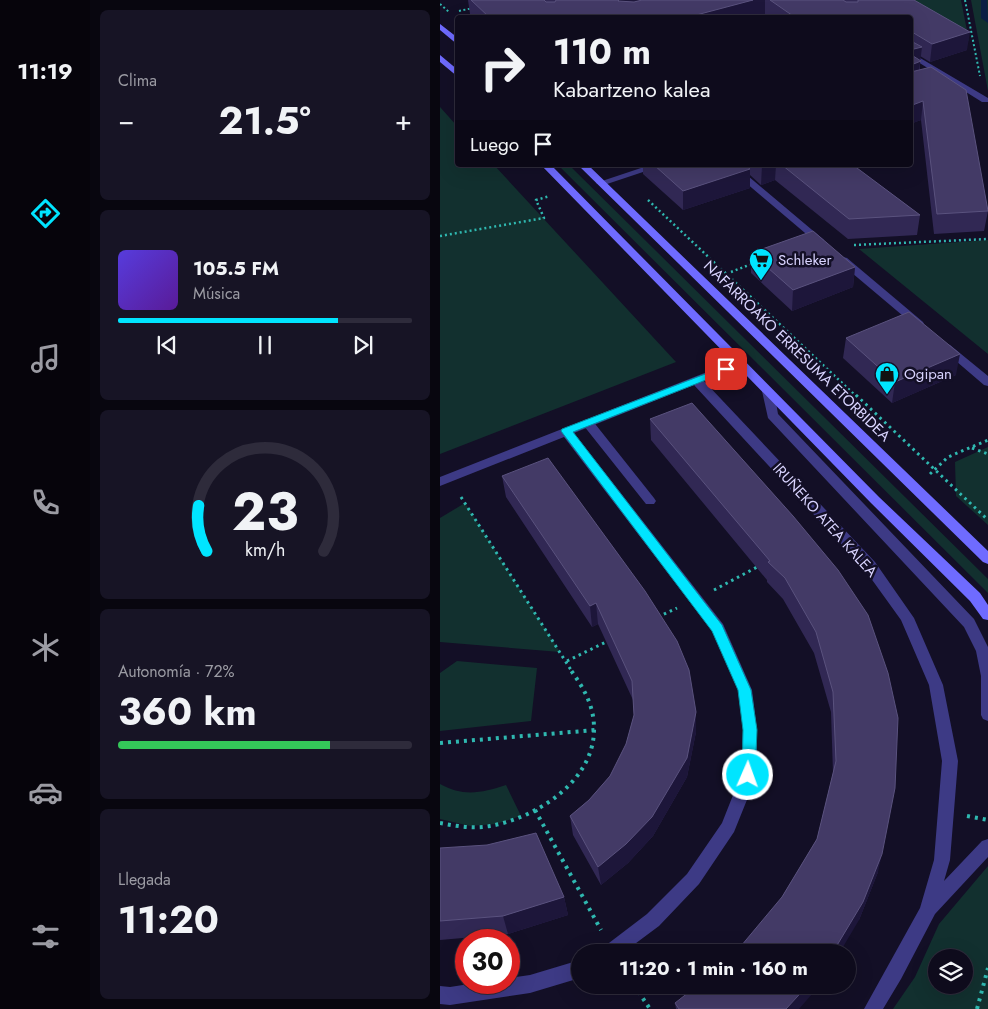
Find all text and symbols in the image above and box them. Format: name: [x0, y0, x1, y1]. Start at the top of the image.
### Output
text: 110 m: [553, 27, 651, 77]
icon: right: [470, 35, 535, 100]
text: 11:19: [17, 55, 73, 87]
text: Clima: [118, 69, 157, 92]
text: Kabartzeno kalea: [553, 73, 710, 105]
text: 21.5°: [218, 93, 311, 148]
text: −: [118, 100, 135, 141]
text: +: [395, 100, 412, 141]
icon: arrive: [529, 130, 557, 158]
text: Luego: [470, 131, 519, 158]
icon: directions: [28, 196, 63, 231]
supermarket icon: Schleker: [748, 247, 774, 281]
place label: Schleker: [778, 249, 833, 271]
text: 105.5 FM: [193, 255, 279, 282]
street label: NAFARROAKO ERRESUMA ETORBIDEA: [698, 255, 896, 447]
text: Música: [193, 282, 240, 305]
icon: previous: [153, 331, 181, 359]
icon: pause: [251, 331, 279, 359]
icon: next: [349, 331, 377, 359]
icon: music: [28, 341, 63, 376]
pin: [705, 348, 747, 390]
icon: arrive: [712, 355, 740, 383]
shop icon: Ogipan: [874, 361, 900, 395]
place label: Ogipan: [904, 363, 952, 385]
street label: IRUÑEKO ATEA KALEA: [768, 458, 882, 582]
text: 23: [232, 474, 298, 550]
icon: phone: [28, 485, 63, 520]
text: km/h: [245, 537, 285, 563]
icon: climate: [28, 630, 63, 665]
text: Autonomía · 72%: [118, 660, 235, 683]
text: 360 km: [118, 684, 257, 739]
position arrow: [721, 748, 773, 800]
icon: car: [28, 775, 63, 810]
text: Llegada: [118, 868, 171, 891]
text: 11:20: [118, 892, 219, 947]
icon: filters: [28, 919, 63, 954]
speed limit sign: 30: [455, 929, 520, 994]
map controls: [928, 949, 973, 994]
button: layers: [928, 949, 973, 994]
text: 11:20 · 1 min · 160 m: [619, 955, 808, 982]

